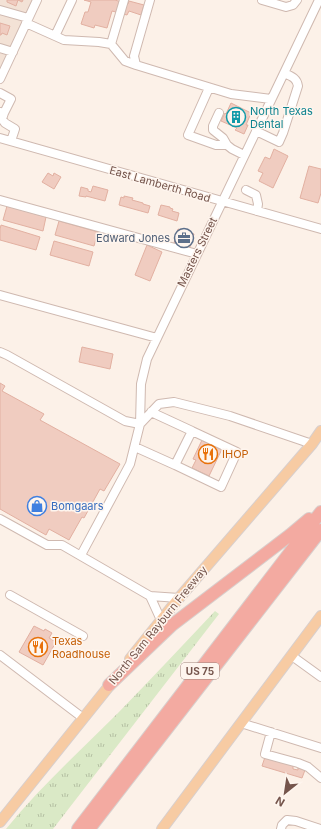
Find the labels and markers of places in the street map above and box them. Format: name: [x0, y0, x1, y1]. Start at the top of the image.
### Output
place label: North Texas Dental: [250, 104, 313, 131]
building icon: North Texas Dental: [225, 106, 247, 128]
office icon: Edward Jones: [173, 227, 195, 249]
place label: Edward Jones: [96, 231, 170, 245]
restaurant icon: IHOP: [197, 443, 219, 465]
place label: IHOP: [222, 447, 249, 461]
shop icon: Bomgaars: [26, 495, 48, 517]
place label: Bomgaars: [51, 499, 104, 513]
place label: Texas Roadhouse: [52, 634, 110, 661]
restaurant icon: Texas Roadhouse: [27, 636, 49, 658]

